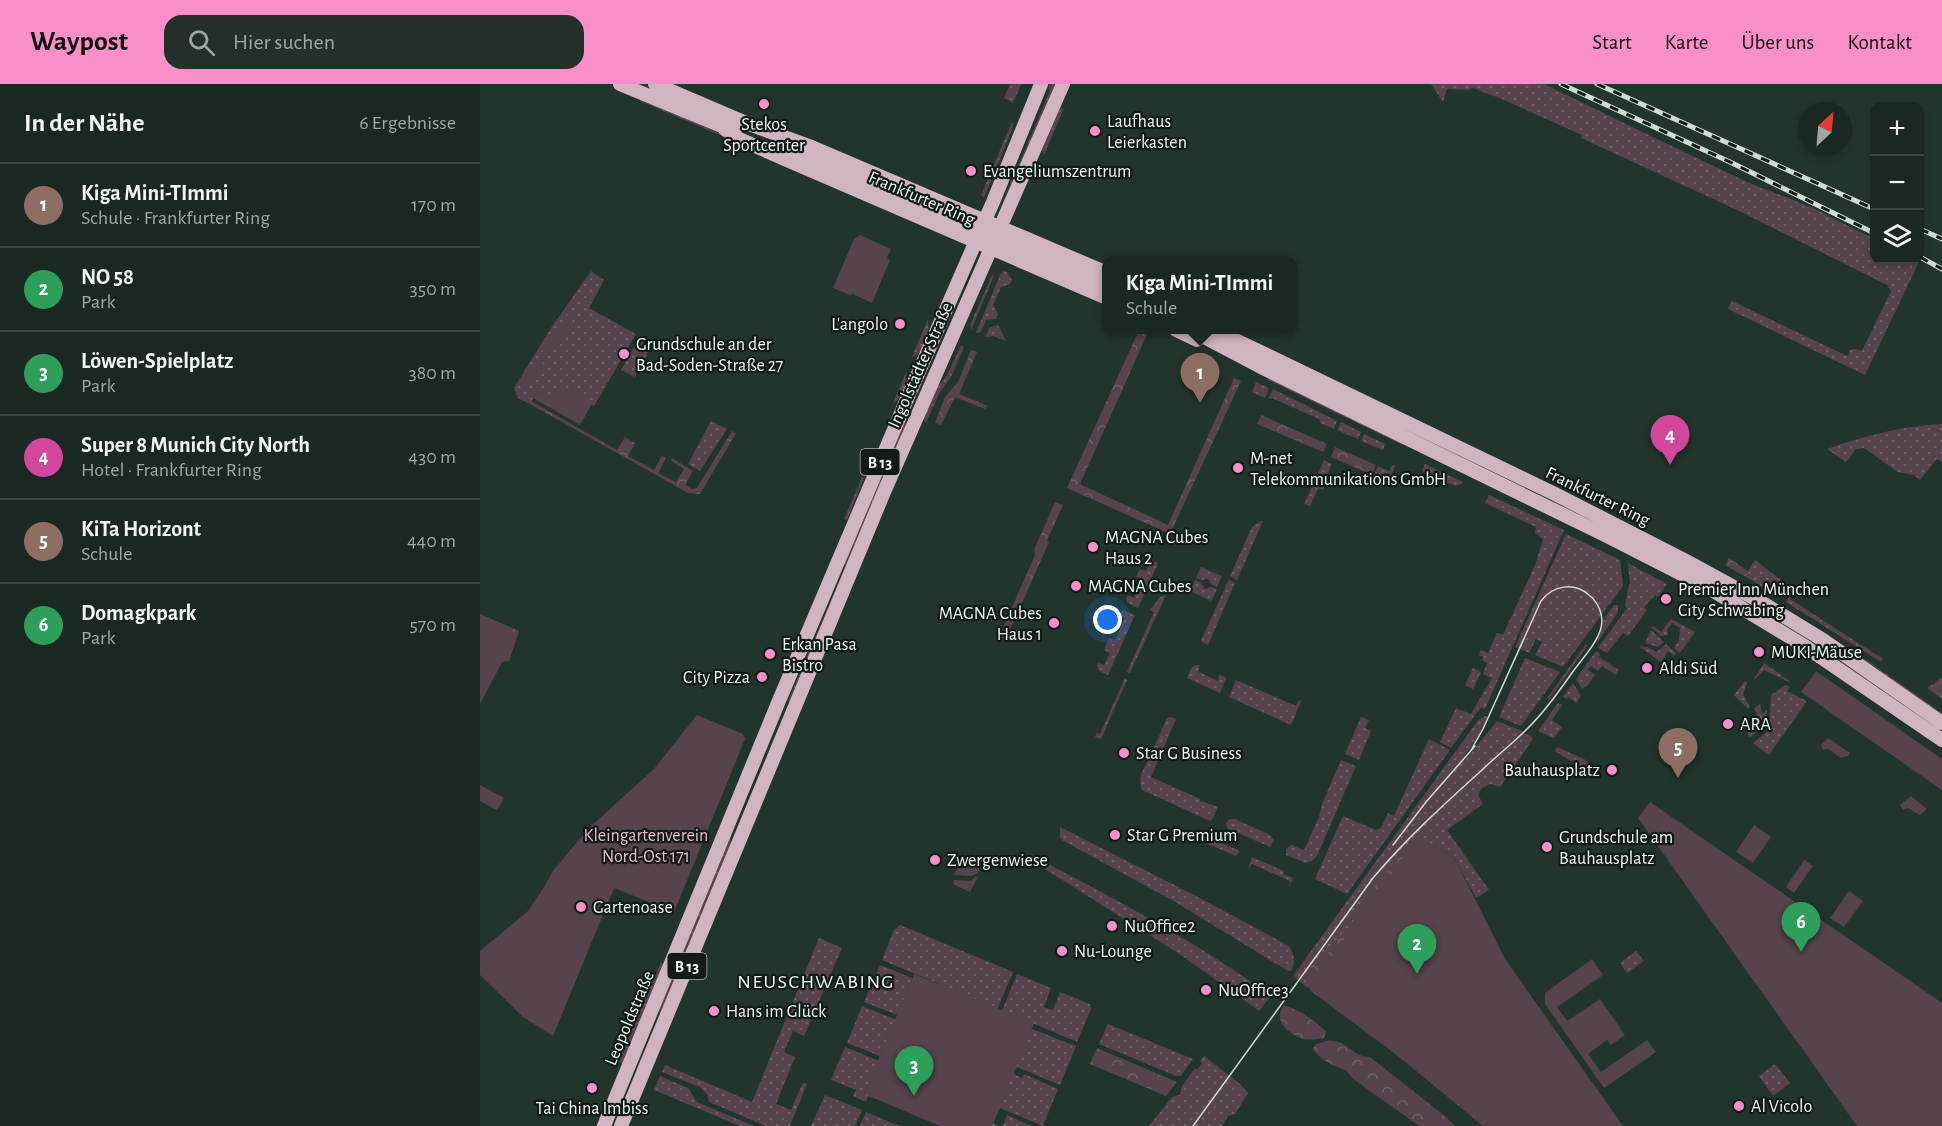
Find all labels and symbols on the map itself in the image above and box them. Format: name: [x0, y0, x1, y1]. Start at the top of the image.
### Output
marker: Stekos Sportcenter: [757, 97, 771, 111]
north arrow: [1798, 102, 1852, 156]
place label: Laufhaus Leierkasten: [1107, 113, 1187, 152]
place label: Stekos Sportcenter: [723, 116, 805, 155]
marker: Laufhaus Leierkasten: [1088, 124, 1102, 138]
place label: Evangeliumszentrum: [983, 163, 1132, 181]
marker: Evangeliumszentrum: [964, 164, 978, 178]
street label: Frankfurter Ring: [866, 168, 978, 229]
street label: Ingolstädter Straße: [885, 300, 957, 431]
place label: L'angolo: [831, 316, 888, 334]
marker: L'angolo: [893, 317, 907, 331]
place label: Grundschule an der Bad-Soden-Straße 27: [636, 336, 783, 375]
marker: Grundschule an der Bad-Soden-Straße 27: [617, 347, 631, 361]
pin: 1: [1180, 354, 1220, 403]
pin: 4: [1650, 416, 1690, 465]
road number: B 13: [860, 449, 900, 475]
place label: M-net Telekommunikations GmbH: [1250, 450, 1446, 489]
marker: M-net Telekommunikations GmbH: [1231, 461, 1245, 475]
street label: Frankfurter Ring: [1543, 464, 1653, 530]
place label: MAGNA Cubes Haus 2: [1105, 529, 1208, 568]
marker: MAGNA Cubes Haus 2: [1086, 540, 1100, 554]
place label: MAGNA Cubes: [1088, 578, 1191, 596]
marker: MAGNA Cubes: [1069, 579, 1083, 593]
place label: Premier Inn München City Schwabing: [1678, 581, 1829, 620]
marker: Premier Inn München City Schwabing: [1659, 592, 1673, 606]
place label: MAGNA Cubes Haus 1: [939, 605, 1042, 644]
your location: [1093, 605, 1122, 634]
marker: MAGNA Cubes Haus 1: [1047, 616, 1061, 630]
place label: Erkan Pasa Bistro: [782, 636, 857, 675]
place label: MUKI-Mäuse: [1771, 644, 1862, 662]
marker: MUKI-Mäuse: [1752, 645, 1766, 659]
marker: Erkan Pasa Bistro: [763, 647, 777, 661]
place label: Aldi Süd: [1659, 660, 1717, 678]
marker: Aldi Süd: [1640, 661, 1654, 675]
place label: City Pizza: [683, 669, 750, 687]
marker: City Pizza: [755, 670, 769, 684]
place label: ARA: [1740, 716, 1771, 734]
marker: ARA: [1721, 717, 1735, 731]
pin: 5: [1658, 728, 1698, 778]
place label: Star G Business: [1136, 745, 1242, 763]
marker: Star G Business: [1117, 746, 1131, 760]
place label: Bauhausplatz: [1504, 762, 1600, 780]
marker: Bauhausplatz: [1605, 763, 1619, 777]
park label: Kleingartenverein Nord-Ost 171: [584, 827, 708, 866]
place label: Star G Premium: [1127, 827, 1237, 845]
marker: Star G Premium: [1108, 828, 1122, 842]
place label: Grundschule am Bauhausplatz: [1559, 829, 1673, 868]
marker: Grundschule am Bauhausplatz: [1540, 840, 1554, 854]
place label: Zwergenwiese: [947, 852, 1048, 870]
marker: Zwergenwiese: [928, 853, 942, 867]
place label: Gartenoase: [593, 899, 673, 917]
marker: Gartenoase: [574, 900, 588, 914]
pin: 6: [1782, 902, 1820, 952]
place label: NuOffice2: [1124, 918, 1195, 936]
marker: NuOffice2: [1105, 919, 1119, 933]
pin: 2: [1398, 924, 1436, 974]
place label: Nu-Lounge: [1074, 943, 1152, 961]
marker: Nu-Lounge: [1055, 944, 1069, 958]
road number: B 13: [668, 953, 706, 979]
street label: Leopoldstraße: [602, 968, 658, 1068]
district label: NEUSCHWABING: [737, 972, 895, 992]
place label: NuOffice3: [1218, 982, 1289, 1000]
marker: NuOffice3: [1199, 983, 1213, 997]
place label: Hans im Glück: [726, 1003, 827, 1021]
marker: Hans im Glück: [707, 1004, 721, 1018]
pin: 3: [894, 1046, 934, 1096]
marker: Tai China Imbiss: [585, 1081, 599, 1095]
place label: Al Vicolo: [1751, 1098, 1813, 1116]
marker: Al Vicolo: [1732, 1099, 1746, 1113]
place label: Tai China Imbiss: [536, 1100, 648, 1118]

